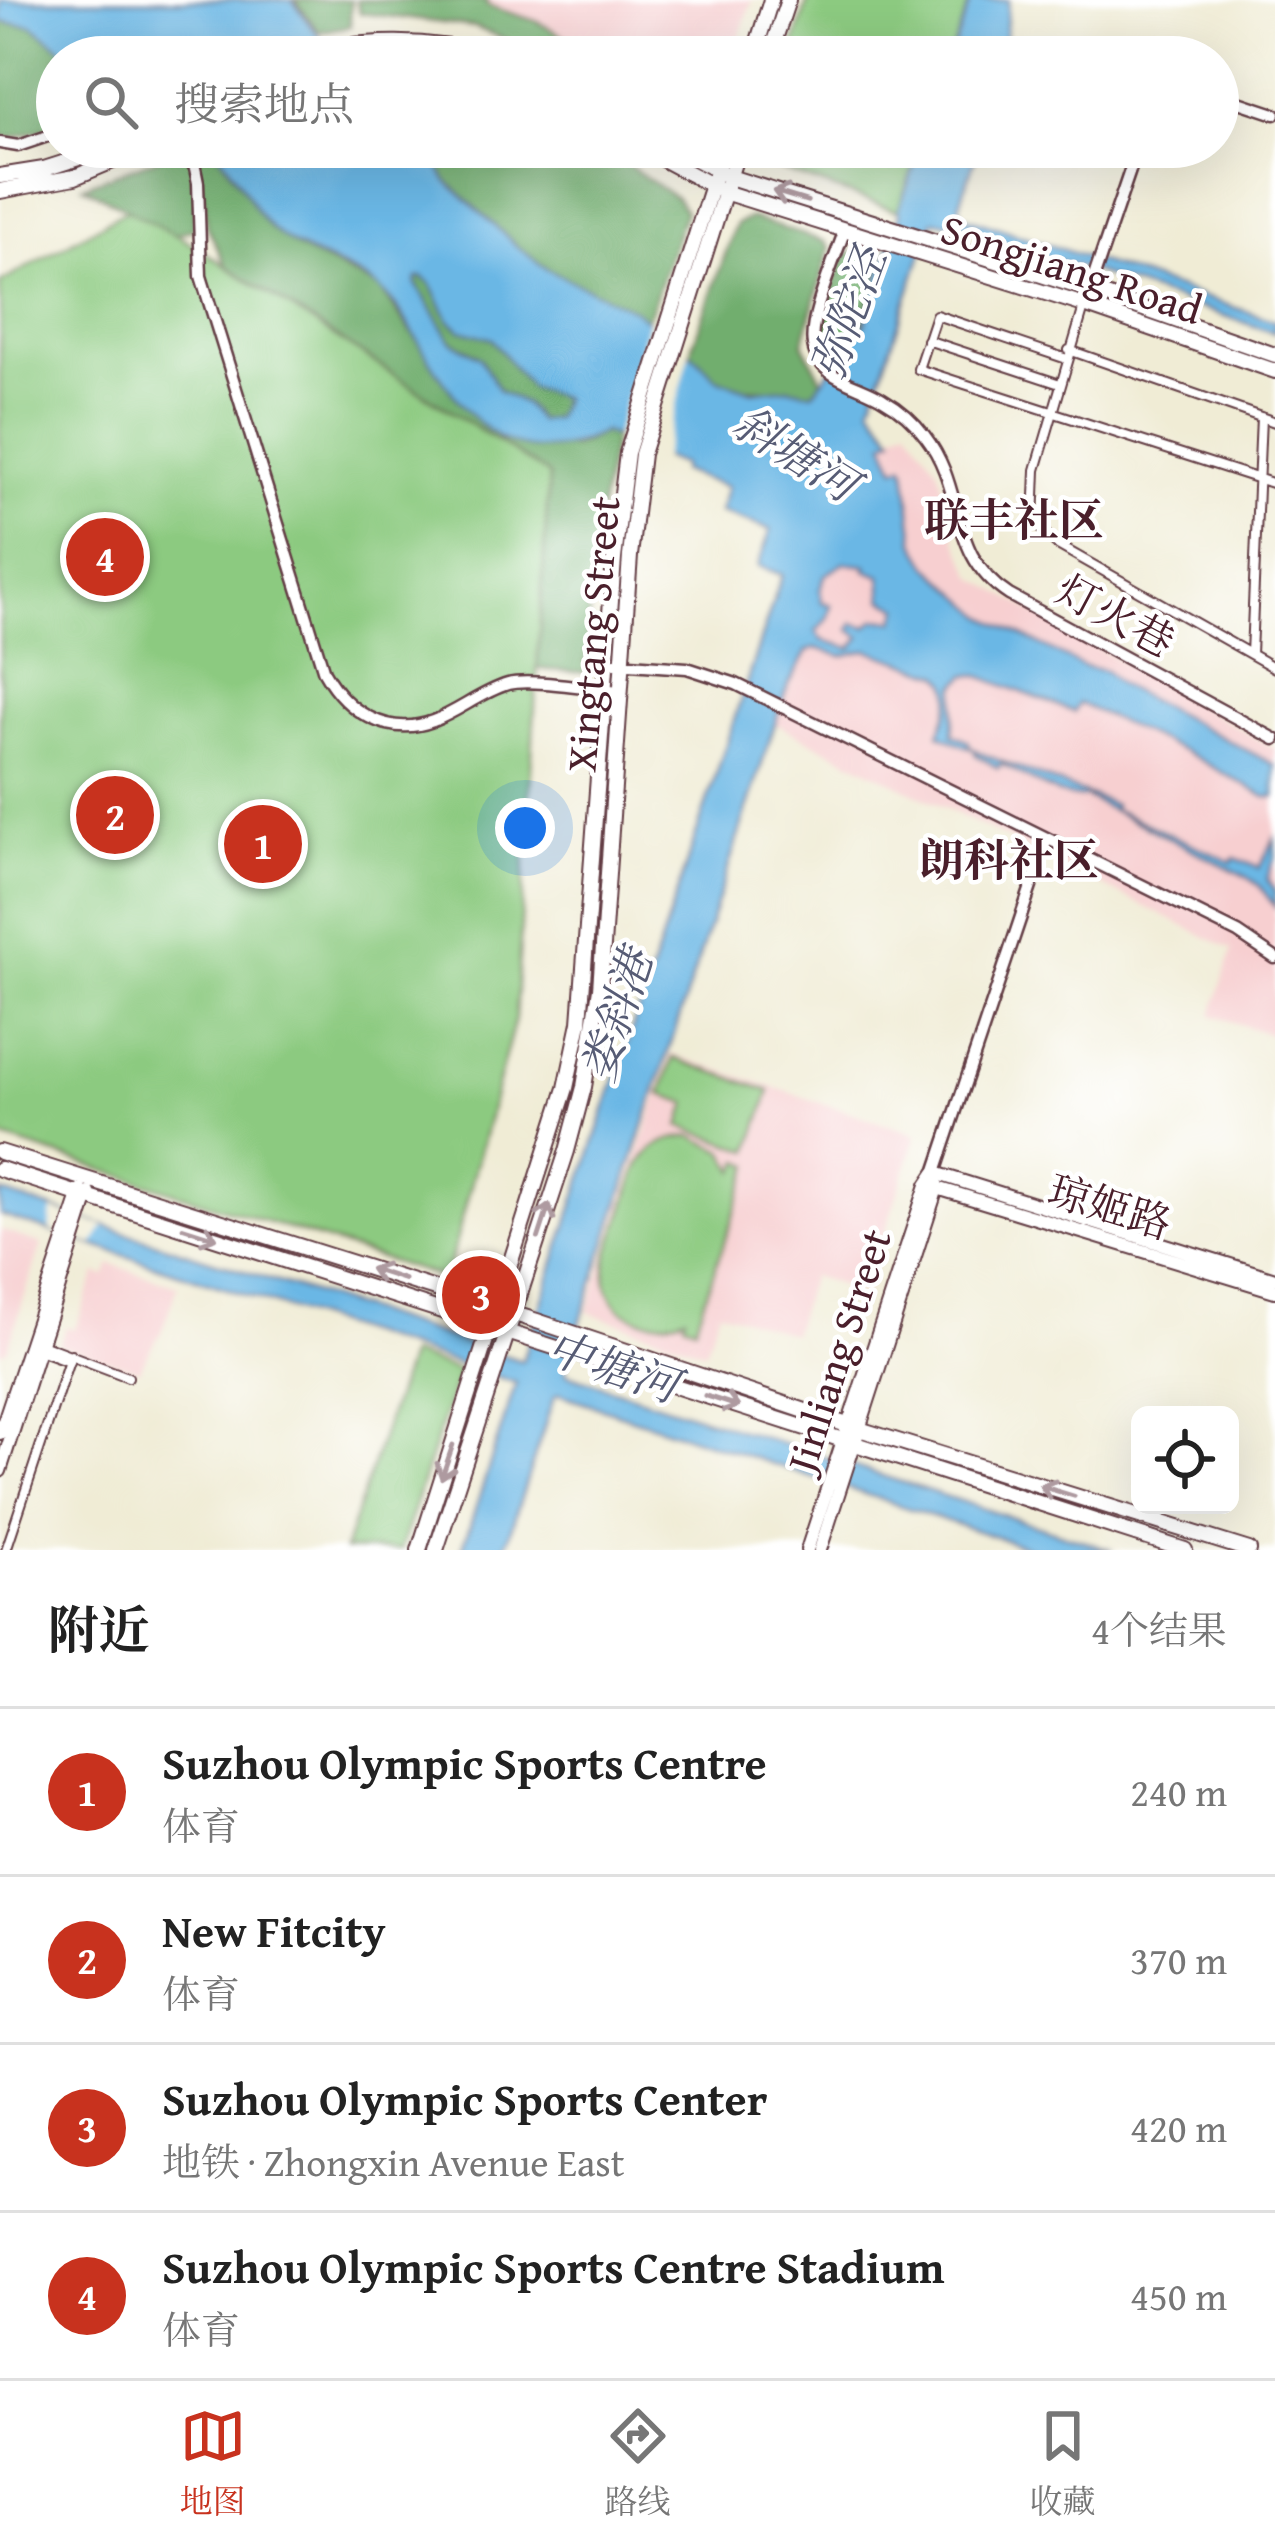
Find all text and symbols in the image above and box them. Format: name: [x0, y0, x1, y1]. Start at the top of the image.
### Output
search box: [36, 36, 1239, 168]
icon: search: [78, 69, 144, 135]
text: 搜索地点: [174, 71, 354, 136]
one-way arrow: [772, 184, 810, 206]
street label: Songjiang Road: [934, 197, 1211, 339]
water label: 弥陀泾: [794, 236, 903, 388]
water label: 斜塘河: [722, 390, 876, 520]
district label: 联丰社区: [924, 487, 1104, 552]
street label: Xingtang Street: [550, 493, 634, 775]
pin: 4: [66, 512, 144, 602]
street label: 灯火巷: [1046, 558, 1186, 672]
pin: 2: [76, 770, 154, 860]
your location: [495, 798, 555, 858]
pin: 1: [224, 799, 302, 889]
district label: 朗科社区: [919, 827, 1099, 892]
water label: 娄斜港: [564, 936, 669, 1089]
street label: 琼姬路: [1041, 1158, 1179, 1254]
one-way arrow: [535, 1203, 557, 1241]
street label: Jinliang Street: [769, 1221, 906, 1484]
one-way arrow: [180, 1223, 218, 1245]
pin: 3: [442, 1250, 520, 1340]
one-way arrow: [368, 1262, 406, 1284]
water label: 中塘河: [539, 1314, 694, 1420]
one-way arrow: [702, 1391, 740, 1413]
map controls: [1131, 1406, 1239, 1514]
button: locate: [1131, 1406, 1239, 1514]
one-way arrow: [435, 1443, 456, 1480]
one-way arrow: [1039, 1478, 1077, 1500]
text: 附近: [48, 1592, 150, 1667]
text: 4个结果: [1091, 1601, 1227, 1658]
text: Suzhou Olympic Sports Centre: [162, 1730, 767, 1795]
text: 1: [77, 1763, 97, 1820]
text: 240 m: [1130, 1763, 1227, 1820]
text: 体育: [162, 1797, 240, 1854]
text: New Fitcity: [162, 1898, 386, 1963]
text: 2: [77, 1931, 97, 1988]
text: 370 m: [1130, 1931, 1227, 1988]
text: 体育: [162, 1965, 240, 2022]
text: Suzhou Olympic Sports Center: [162, 2066, 767, 2131]
text: 3: [77, 2099, 97, 2156]
text: 420 m: [1130, 2099, 1227, 2156]
text: 地铁 · Zhongxin Avenue East: [162, 2133, 625, 2190]
text: Suzhou Olympic Sports Centre Stadium: [162, 2234, 944, 2299]
text: 4: [77, 2267, 97, 2324]
text: 450 m: [1130, 2267, 1227, 2324]
text: 体育: [162, 2301, 240, 2358]
tab: 地图: [180, 2403, 246, 2525]
tab: 路线: [605, 2403, 671, 2525]
tab: 收藏: [1030, 2403, 1096, 2525]

